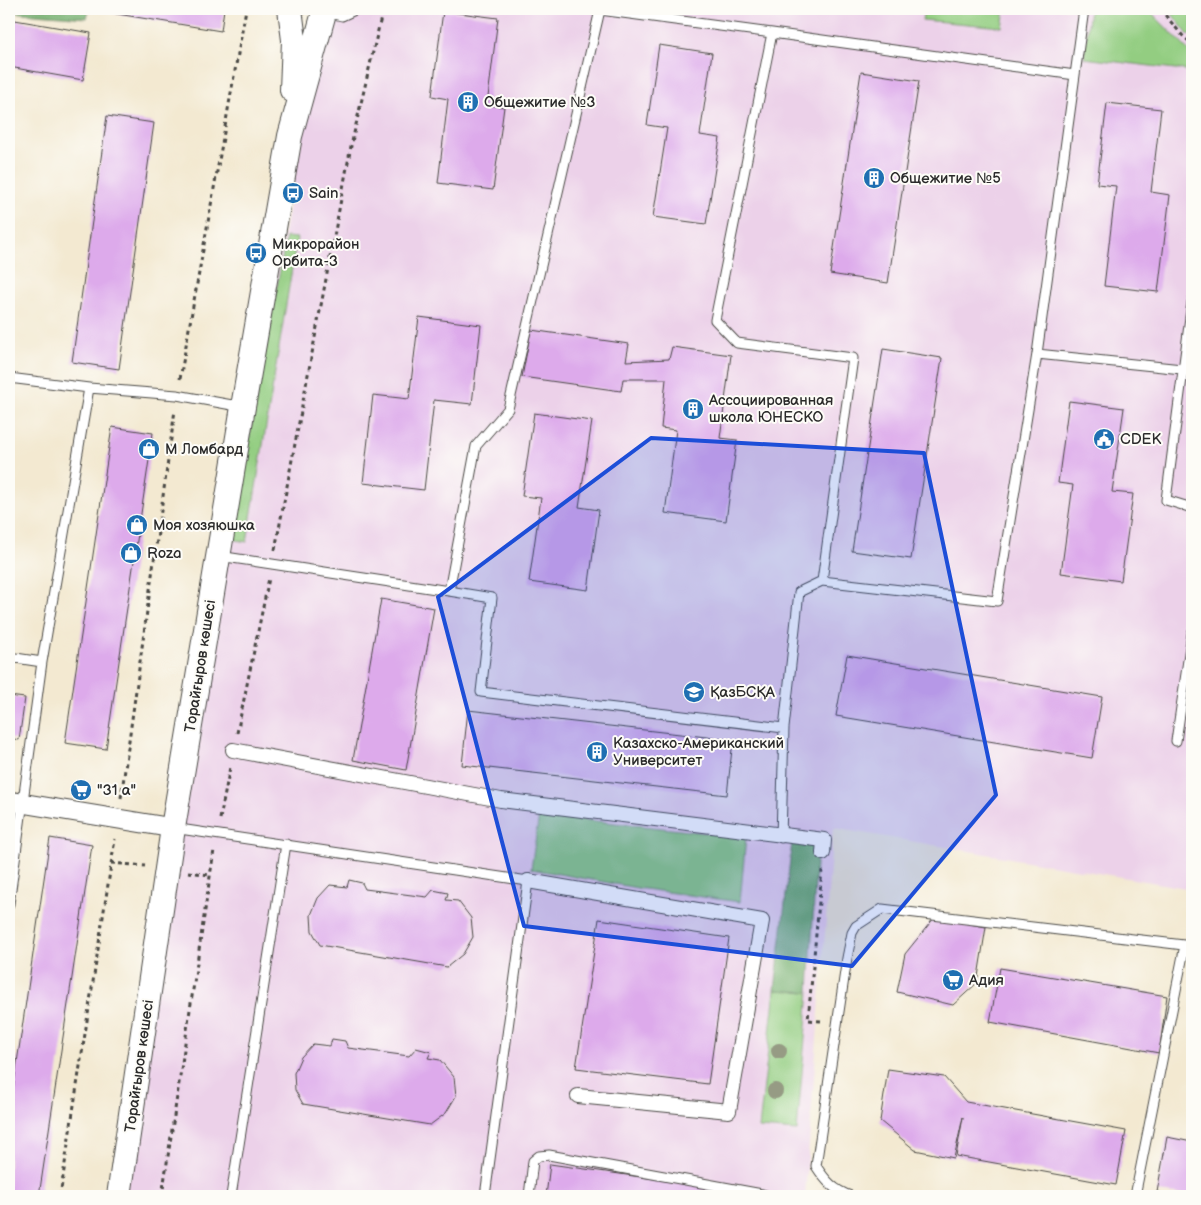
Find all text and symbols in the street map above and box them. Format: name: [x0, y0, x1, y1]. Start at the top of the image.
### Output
building icon: Общежитие №3: [456, 90, 480, 114]
place label: Общежитие №3: [484, 93, 596, 112]
building icon: Общежитие №5: [862, 166, 886, 190]
place label: Общежитие №5: [890, 169, 1001, 188]
bus stop icon: Sain: [281, 181, 305, 205]
place label: Sain: [309, 184, 339, 203]
place label: Микрорайон Орбита-3: [272, 235, 359, 271]
bus stop icon: Микрорайон Орбита-3: [244, 241, 268, 265]
place label: Ассоциированная школа ЮНЕСКО: [708, 391, 833, 427]
building icon: Ассоциированная школа ЮНЕСКО: [681, 397, 705, 421]
public building icon: CDEK: [1092, 427, 1116, 451]
place label: CDEK: [1120, 430, 1161, 449]
shop icon: М Ломбард: [137, 437, 161, 461]
place label: М Ломбард: [165, 440, 243, 459]
shop icon: Моя хозяюшка: [125, 513, 149, 537]
place label: Моя хозяюшка: [153, 516, 255, 535]
shop icon: Roza: [119, 541, 143, 565]
place label: Roza: [147, 544, 182, 563]
street label: Торайғыров көшесі: [181, 598, 220, 734]
school or university icon: ҚазБСҚА: [682, 680, 706, 704]
place label: ҚазБСҚА: [710, 683, 776, 702]
place label: Казахско-Американский Университет: [613, 734, 784, 770]
building icon: Казахско-Американский Университет: [585, 740, 609, 764]
supermarket icon: "31 а": [69, 778, 93, 802]
place label: "31 а": [97, 781, 136, 800]
supermarket icon: Адия: [941, 968, 965, 992]
place label: Адия: [968, 971, 1004, 990]
street label: Торайғыров көшесі: [121, 998, 158, 1134]

